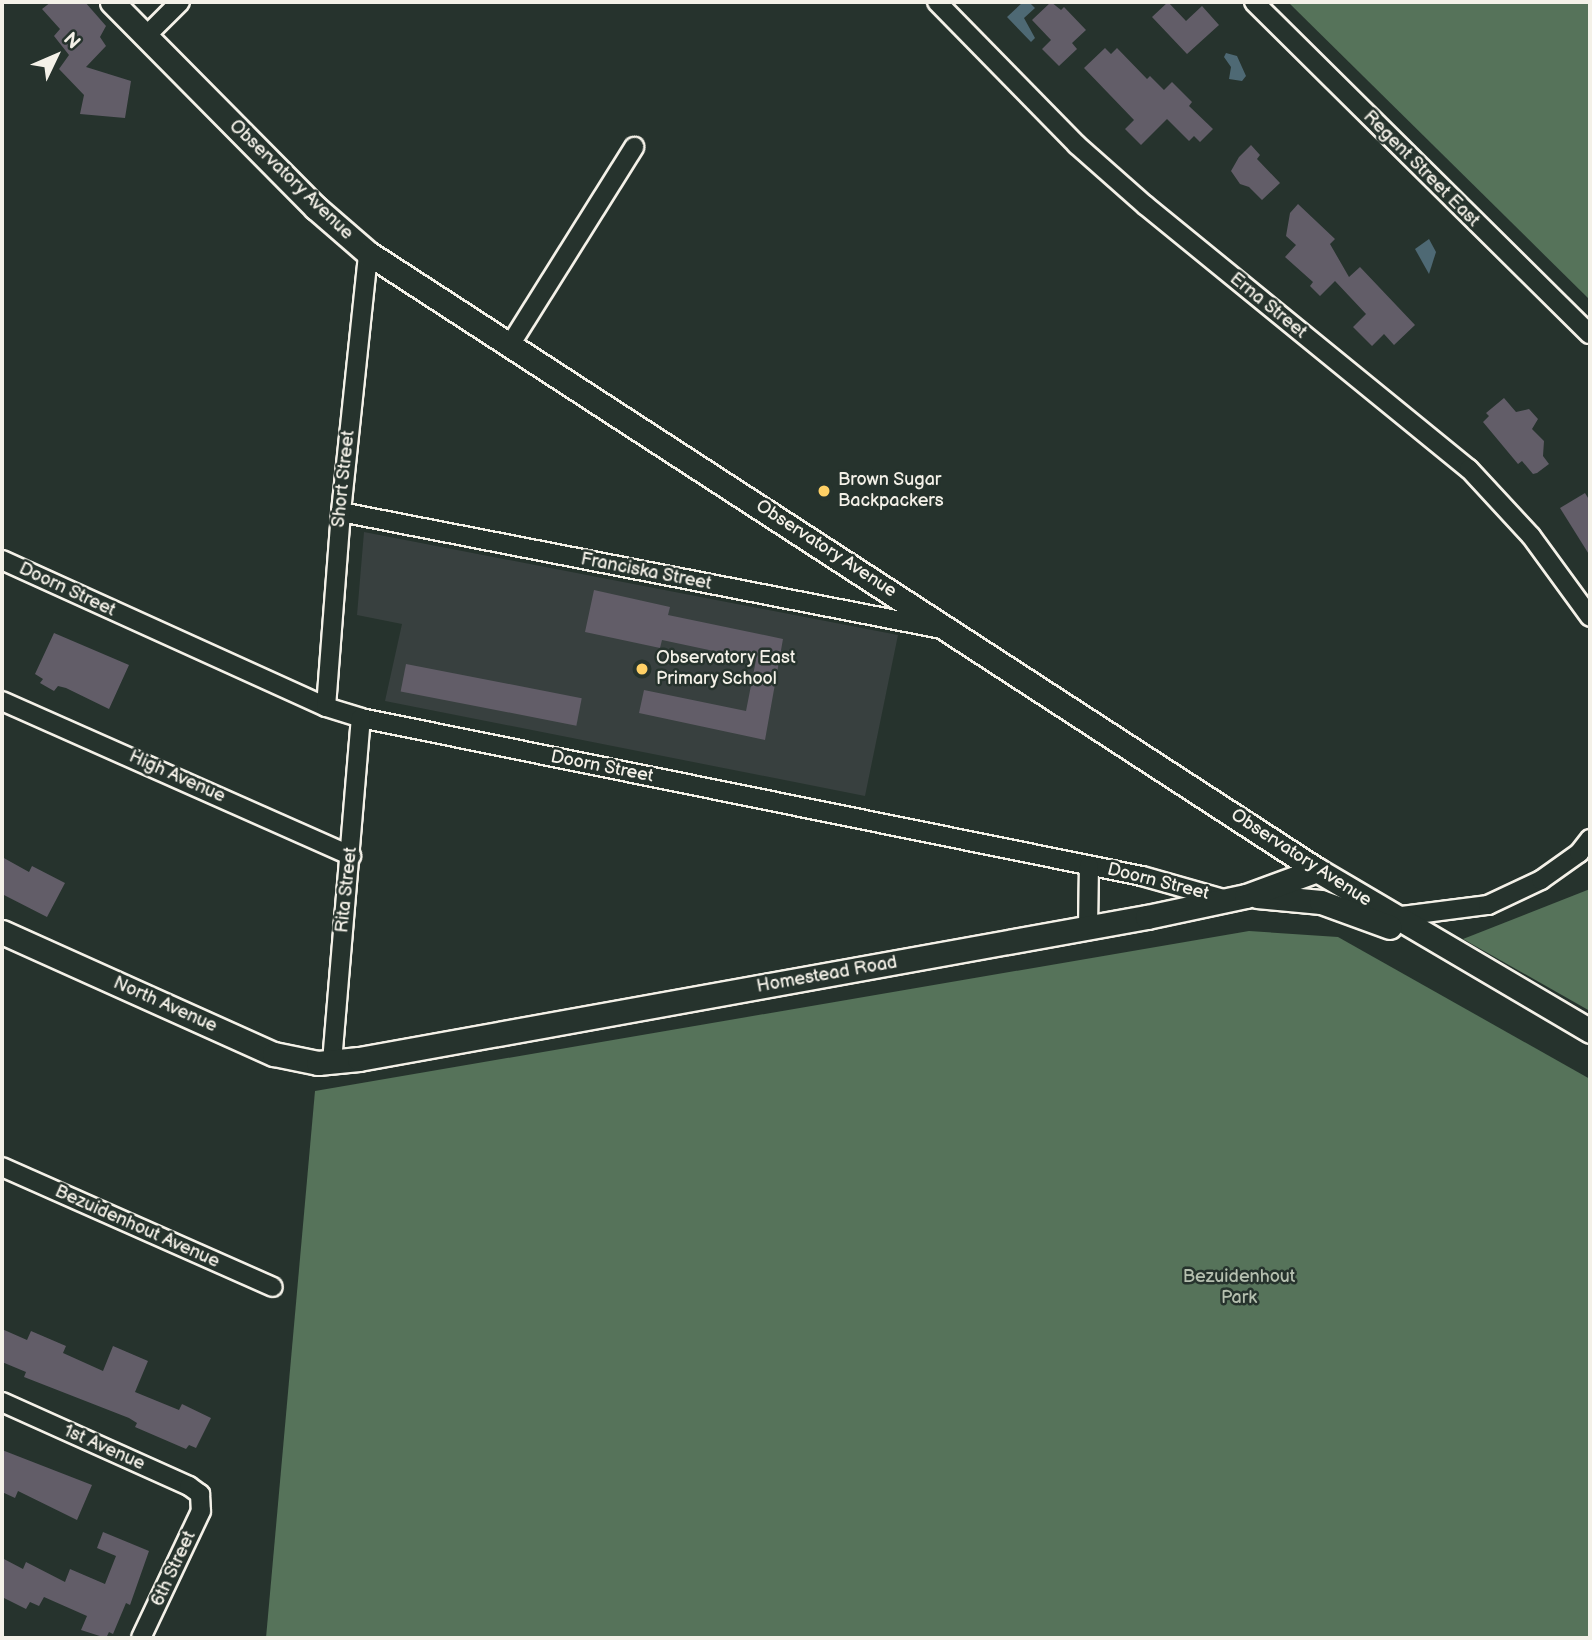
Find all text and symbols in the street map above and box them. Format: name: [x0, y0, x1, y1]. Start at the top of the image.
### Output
north arrow: [21, 21, 91, 91]
text: N: [58, 28, 85, 54]
street label: Regent Street East: [1358, 106, 1484, 232]
street label: Observatory Avenue: [224, 115, 358, 245]
street label: Erna Street: [1225, 268, 1311, 344]
street label: Short Street: [328, 429, 360, 529]
place label: Brown Sugar Backpackers: [838, 470, 944, 512]
marker: Brown Sugar Backpackers: [816, 483, 832, 499]
street label: Observatory Avenue: [751, 495, 901, 603]
street label: Franciska Street: [579, 549, 713, 595]
street label: Doorn Street: [15, 558, 119, 622]
place label: Observatory East Primary School: [656, 648, 797, 690]
marker: Observatory East Primary School: [634, 661, 650, 677]
street label: High Avenue: [126, 746, 228, 808]
street label: Doorn Street: [549, 746, 655, 788]
street label: Observatory Avenue: [1226, 804, 1376, 912]
street label: Rita Street: [332, 846, 362, 934]
street label: Doorn Street: [1105, 859, 1211, 905]
street label: Homestead Road: [755, 952, 899, 998]
street label: North Avenue: [110, 973, 220, 1037]
street label: Bezuidenhout Avenue: [51, 1181, 223, 1273]
park label: Bezuidenhout Park: [1183, 1267, 1295, 1310]
street label: 1st Avenue: [60, 1421, 148, 1475]
street label: 6th Street: [147, 1528, 201, 1610]

